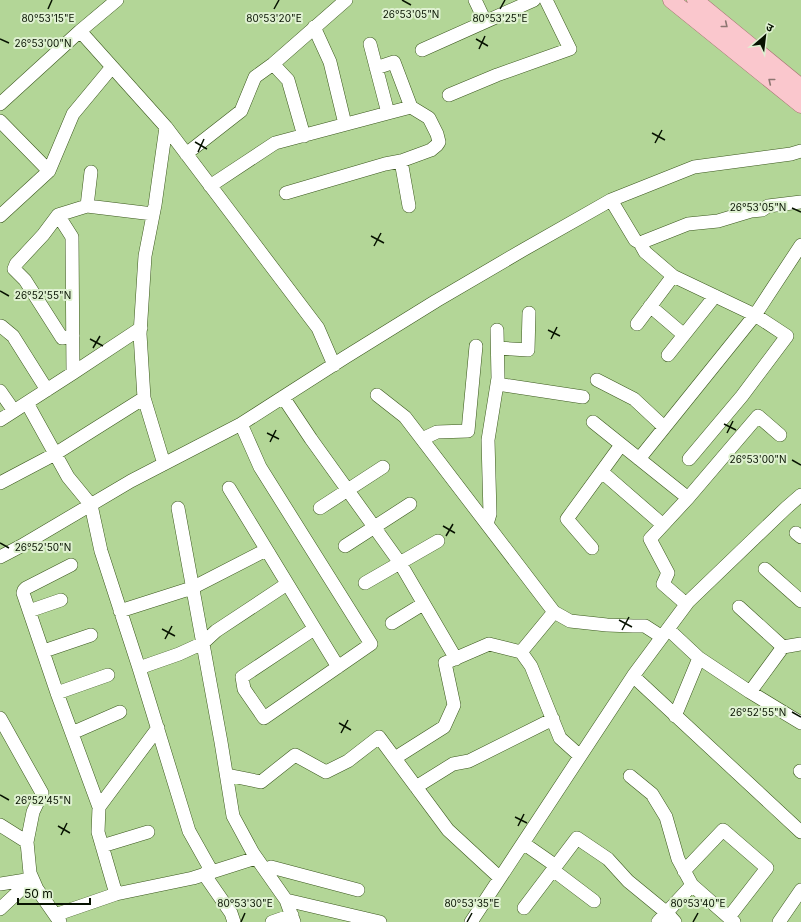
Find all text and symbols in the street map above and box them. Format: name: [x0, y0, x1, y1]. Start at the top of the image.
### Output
text: 26°53'05"N: [383, 8, 439, 20]
text: 80°53'15"E: [21, 12, 75, 24]
text: 80°53'20"E: [246, 12, 302, 24]
text: 80°53'25"E: [472, 12, 528, 24]
north arrow: [745, 16, 785, 56]
text: उ: [764, 19, 776, 35]
one-way arrow: [721, 20, 728, 27]
text: 26°53'00"N: [15, 37, 71, 49]
one-way arrow: [768, 78, 775, 85]
text: 26°53'05"N: [730, 201, 786, 213]
text: 26°52'55"N: [15, 289, 71, 301]
text: 26°53'00"N: [730, 453, 786, 465]
text: 26°52'50"N: [15, 541, 71, 553]
text: 26°52'55"N: [730, 706, 786, 718]
text: 26°52'45"N: [15, 794, 71, 806]
scale bar: [18, 880, 90, 906]
text: 50 m: [24, 886, 53, 901]
text: 80°53'30"E: [217, 897, 273, 909]
text: 80°53'35"E: [444, 897, 500, 909]
text: 80°53'40"E: [670, 897, 726, 909]

